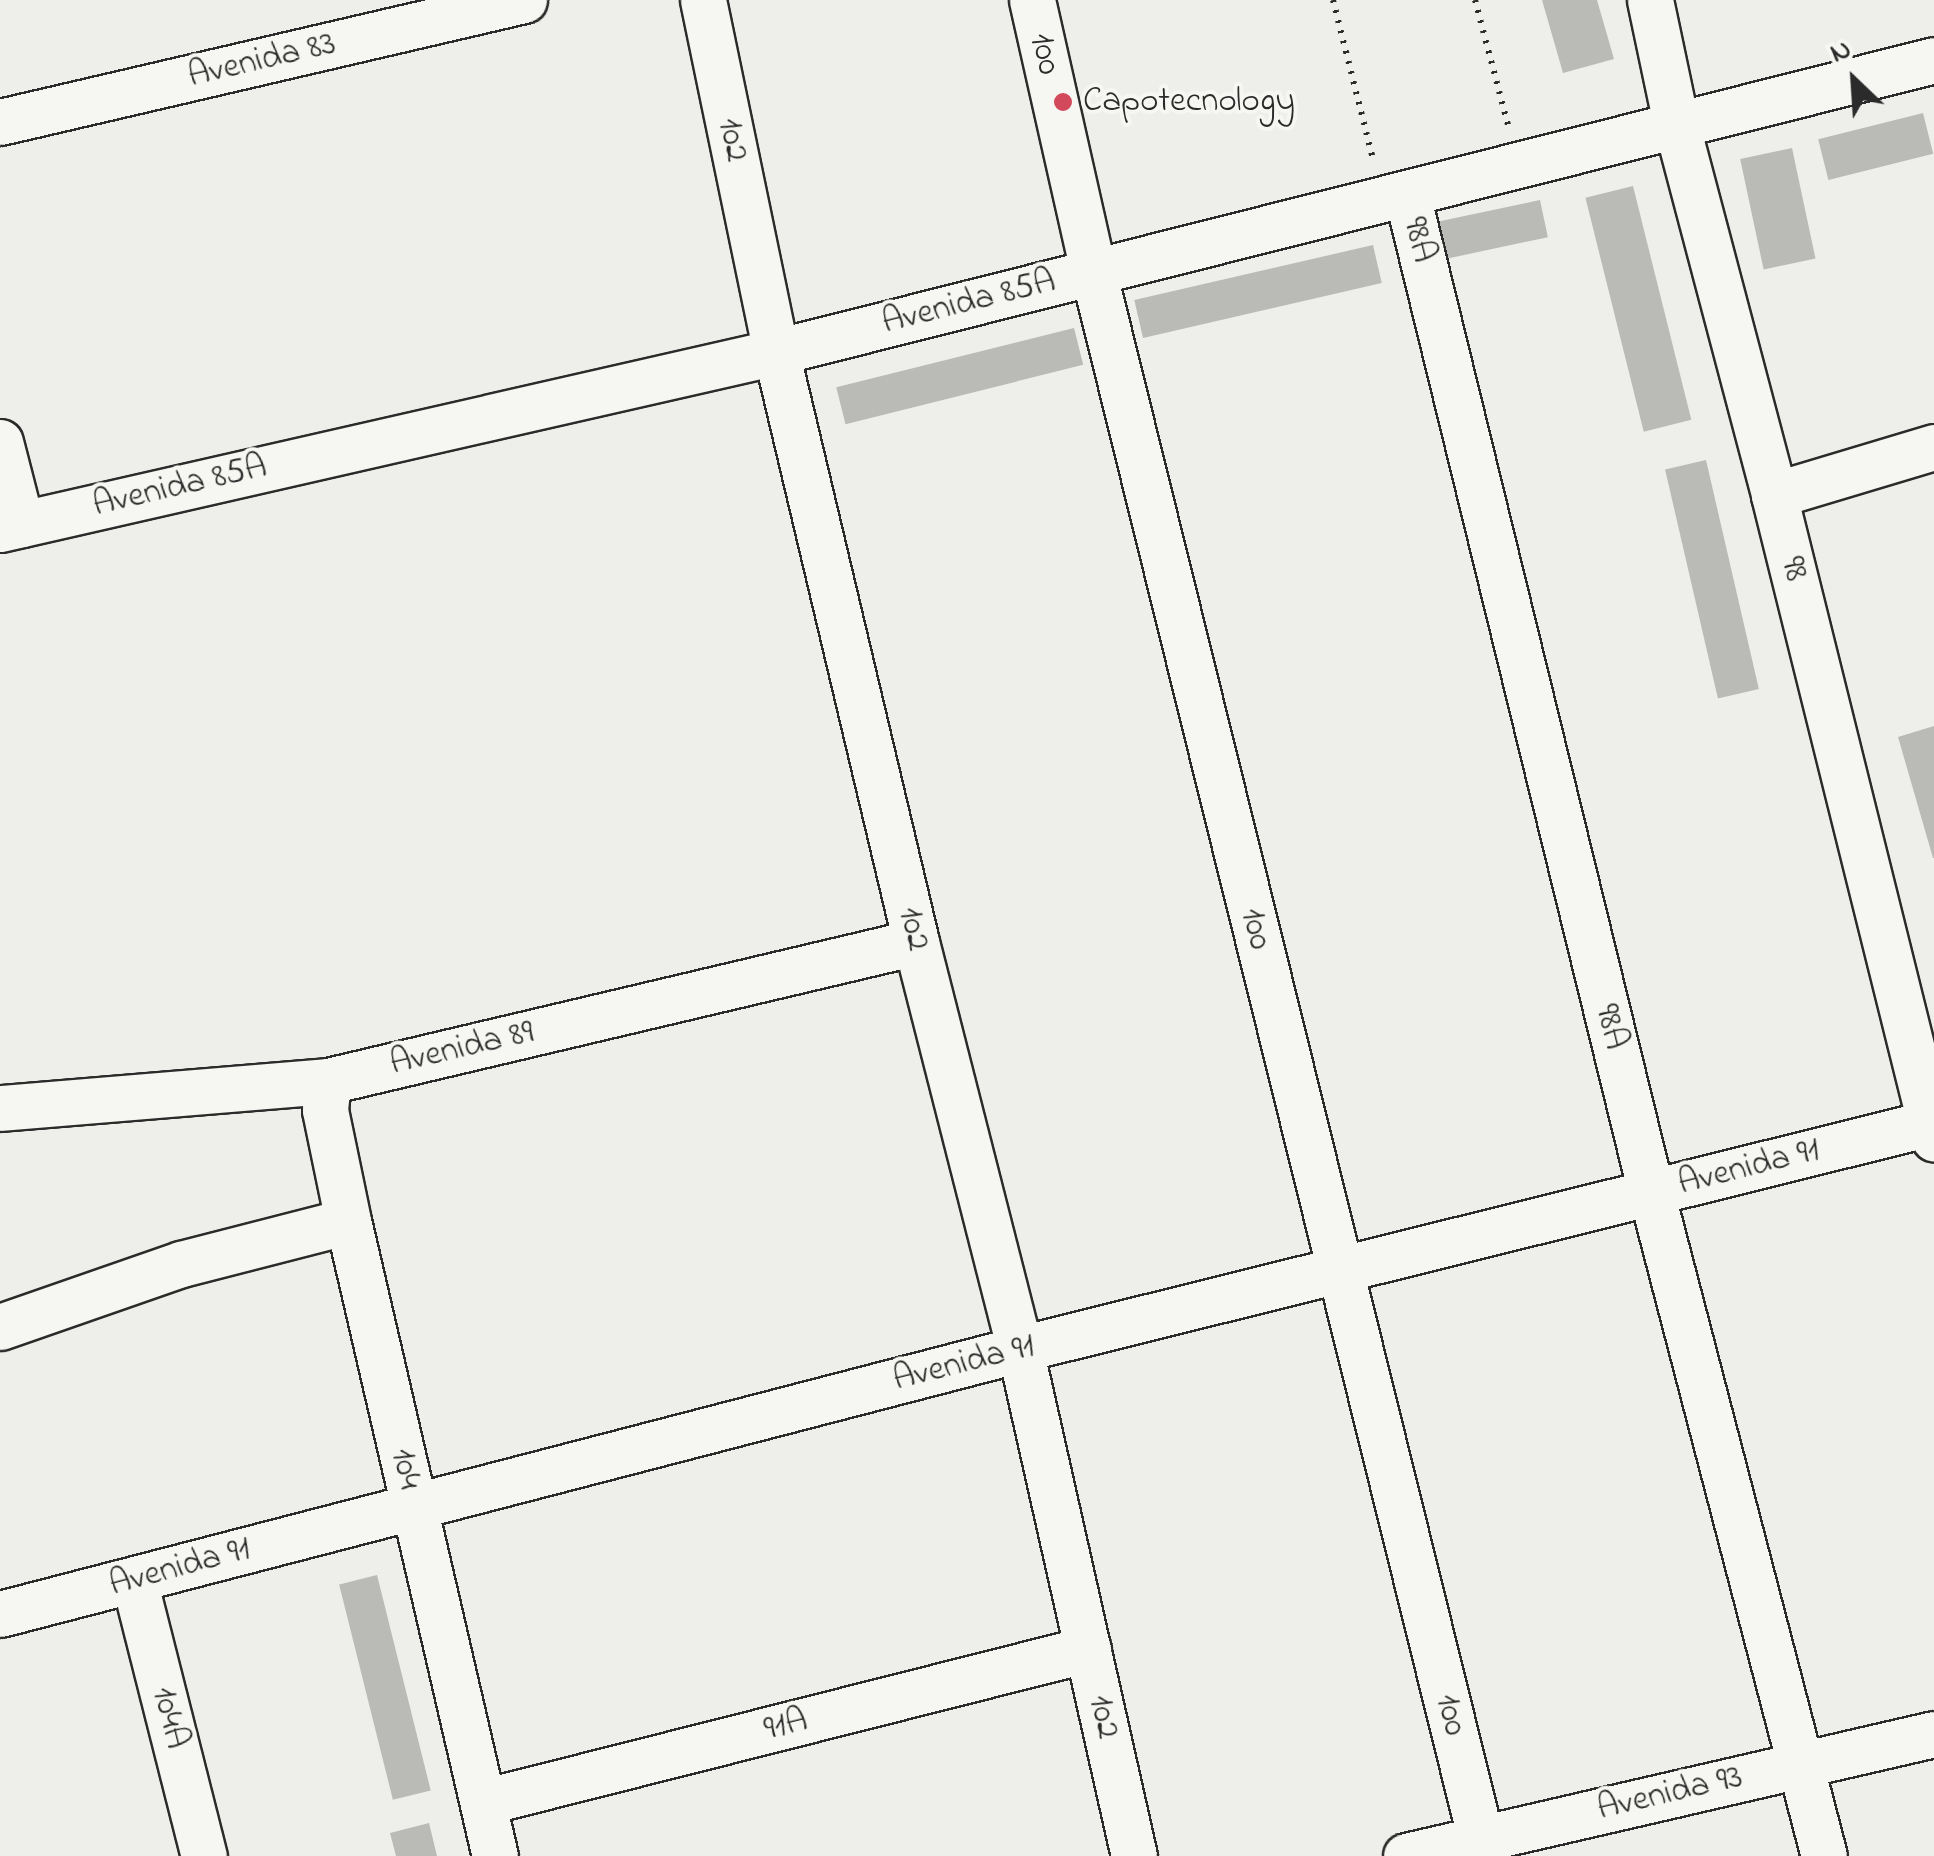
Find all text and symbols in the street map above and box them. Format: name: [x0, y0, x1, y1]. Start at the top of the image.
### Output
street label: Avenida 83: [184, 24, 340, 98]
street label: 100: [1019, 29, 1069, 79]
north arrow: [1804, 30, 1904, 130]
text: N: [1824, 30, 1858, 75]
place label: Capotecnology: [1083, 81, 1295, 123]
marker: Capotecnology: [1052, 91, 1074, 113]
street label: 102: [707, 114, 757, 166]
street label: 98A: [1392, 213, 1444, 267]
street label: Avenida 85A: [878, 261, 1060, 345]
street label: Avenida 85A: [89, 447, 271, 527]
street label: 98: [1770, 552, 1816, 586]
street label: 102: [887, 903, 939, 955]
street label: 100: [1230, 904, 1280, 954]
street label: 98A: [1584, 1000, 1636, 1054]
street label: Avenida 89: [386, 1012, 538, 1086]
street label: Avenida 91: [1674, 1130, 1824, 1206]
street label: Avenida 91: [889, 1326, 1039, 1402]
street label: 104: [380, 1444, 430, 1494]
street label: Avenida 91: [105, 1529, 255, 1607]
street label: 104A: [141, 1683, 197, 1753]
street label: 100: [1425, 1690, 1475, 1740]
street label: 102: [1078, 1691, 1128, 1743]
street label: 91A: [760, 1700, 812, 1752]
street label: Avenida 93: [1593, 1757, 1747, 1831]

